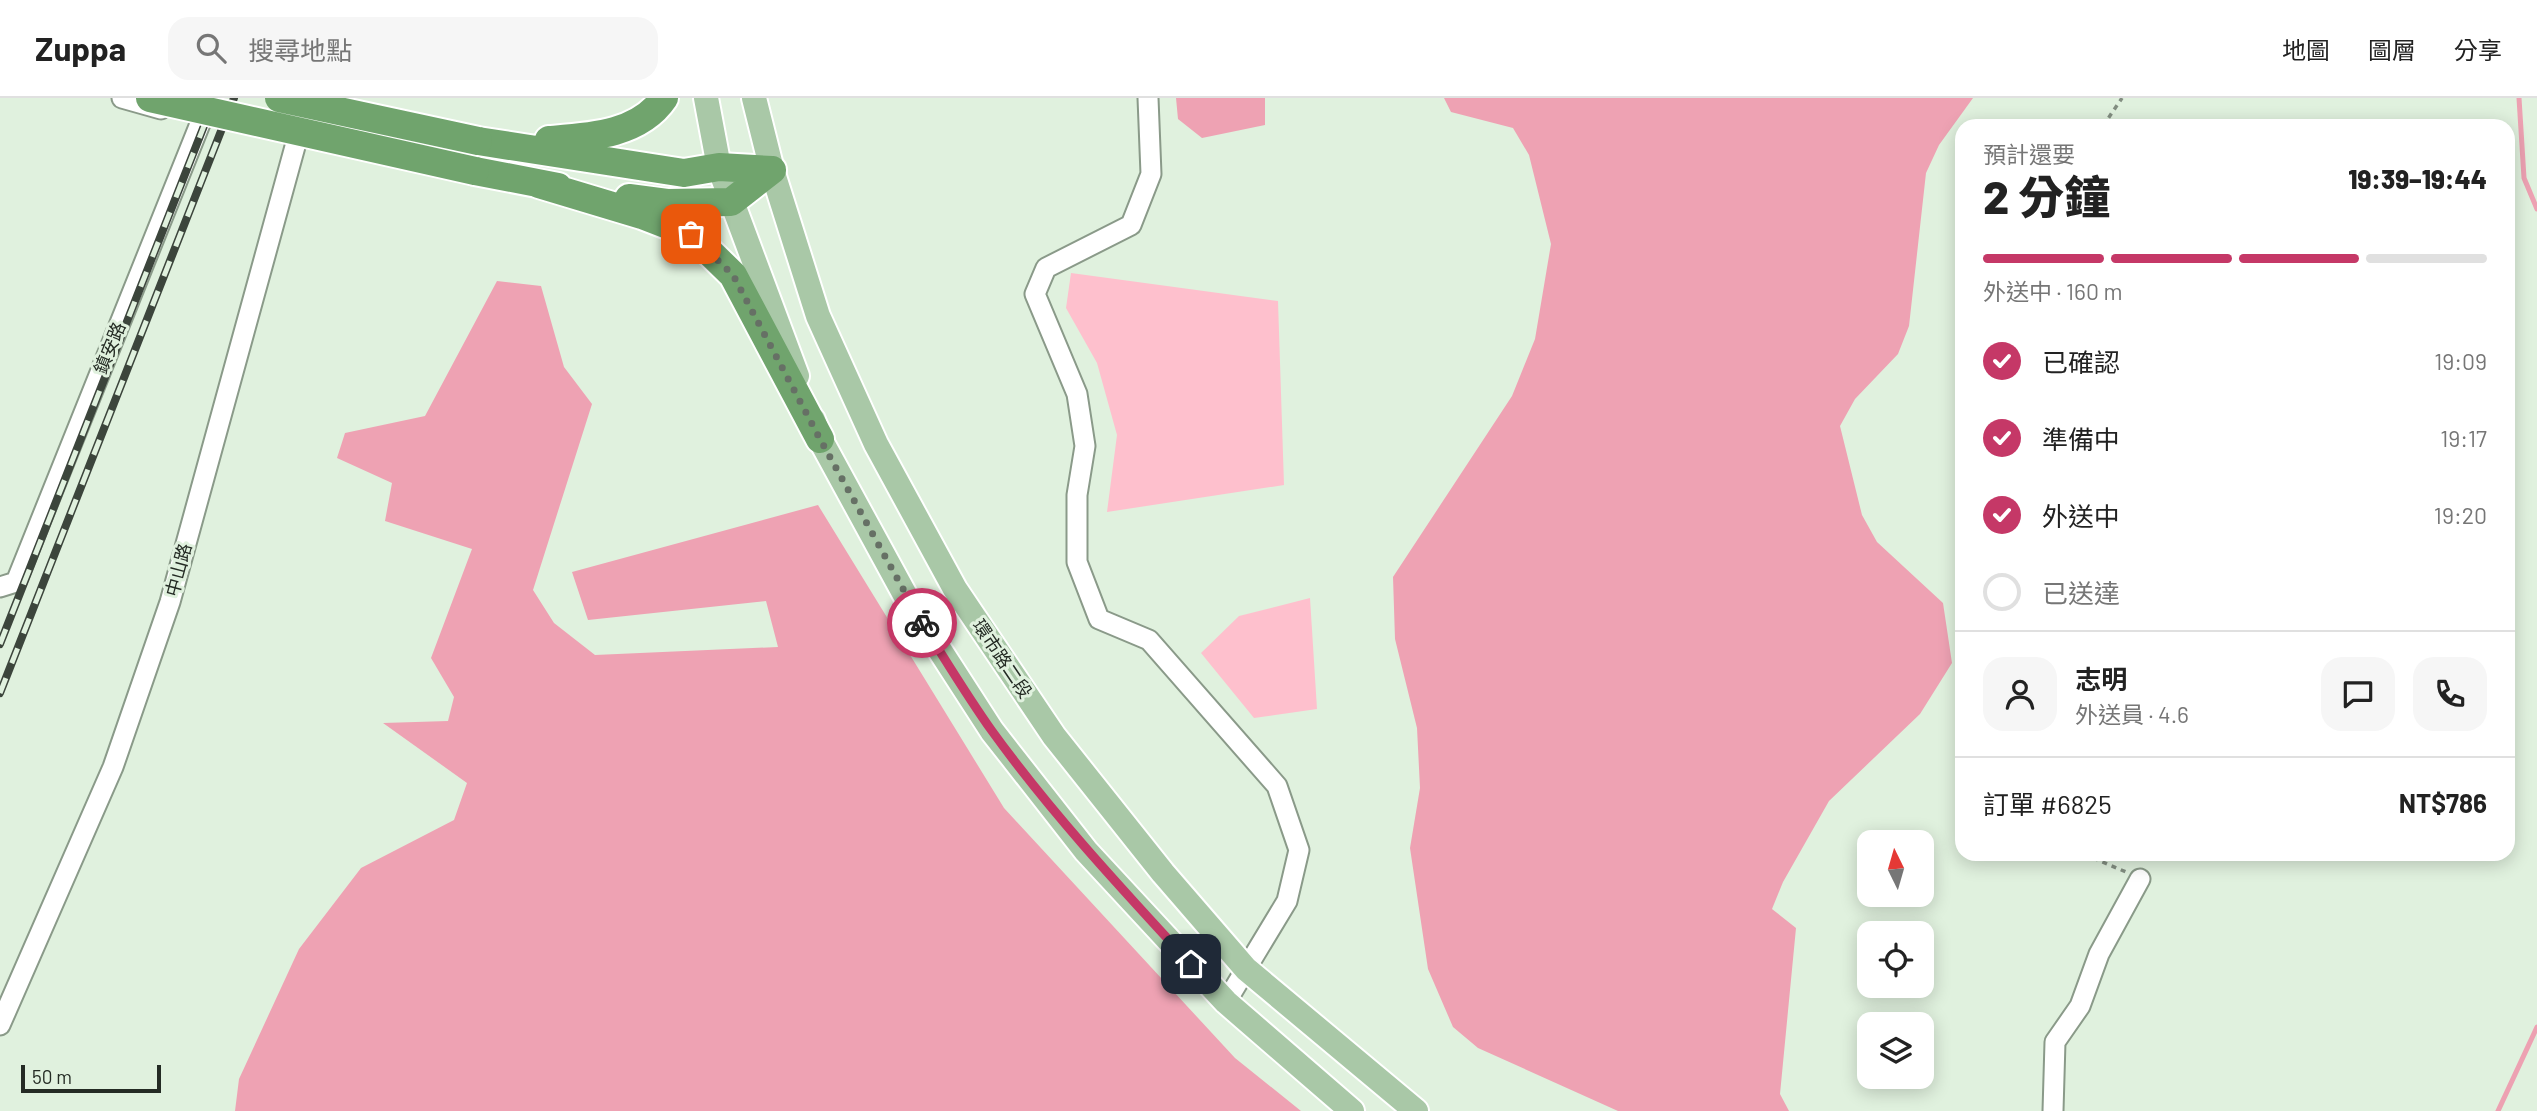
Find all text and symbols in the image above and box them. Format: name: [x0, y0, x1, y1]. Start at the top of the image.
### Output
search box: [168, 17, 658, 80]
text: Zuppa: [35, 28, 126, 68]
icon: search: [192, 29, 230, 67]
text: 搜尋地點: [248, 34, 352, 65]
text: 地圖: [2282, 35, 2330, 64]
text: 圖層: [2368, 35, 2416, 64]
text: 分享: [2454, 35, 2502, 64]
text: 預計還要: [1983, 140, 2075, 168]
text: 19:39–19:44: [2348, 163, 2487, 194]
text: 2 分鐘: [1983, 168, 2110, 223]
pin: [661, 204, 721, 264]
icon: bag: [672, 215, 710, 253]
text: 外送中 · 160 m: [1983, 277, 2123, 305]
street label: 鎮安路: [89, 318, 129, 377]
icon: check: [1983, 342, 2021, 380]
text: 已確認: [2042, 346, 2120, 377]
text: 19:09: [2434, 347, 2487, 375]
icon: check: [1983, 419, 2021, 457]
text: 準備中: [2042, 423, 2120, 454]
text: 19:17: [2440, 424, 2487, 452]
icon: check: [1983, 496, 2021, 534]
text: 外送中: [2042, 500, 2120, 531]
text: 19:20: [2434, 501, 2487, 529]
street label: 中山路: [160, 541, 196, 599]
text: 已送達: [2042, 577, 2120, 608]
courier: [887, 588, 957, 658]
icon: bike: [903, 604, 941, 642]
street label: 環市路二段: [969, 615, 1037, 702]
button: person: [1983, 657, 2057, 731]
button: chat: [2321, 657, 2395, 731]
button: phone: [2413, 657, 2487, 731]
text: 志明: [2075, 663, 2127, 694]
text: 外送員 · 4.6: [2075, 700, 2189, 728]
text: NT$786: [2399, 787, 2487, 818]
text: 訂單 #6825: [1983, 788, 2112, 819]
north arrow: [1857, 830, 1934, 906]
map controls: [1857, 830, 1934, 1089]
button: locate: [1857, 921, 1934, 998]
pin: [1161, 934, 1221, 994]
icon: home: [1172, 945, 1210, 983]
button: layers: [1857, 1012, 1934, 1089]
scale bar: [21, 1062, 161, 1094]
text: 50 m: [32, 1065, 72, 1088]

